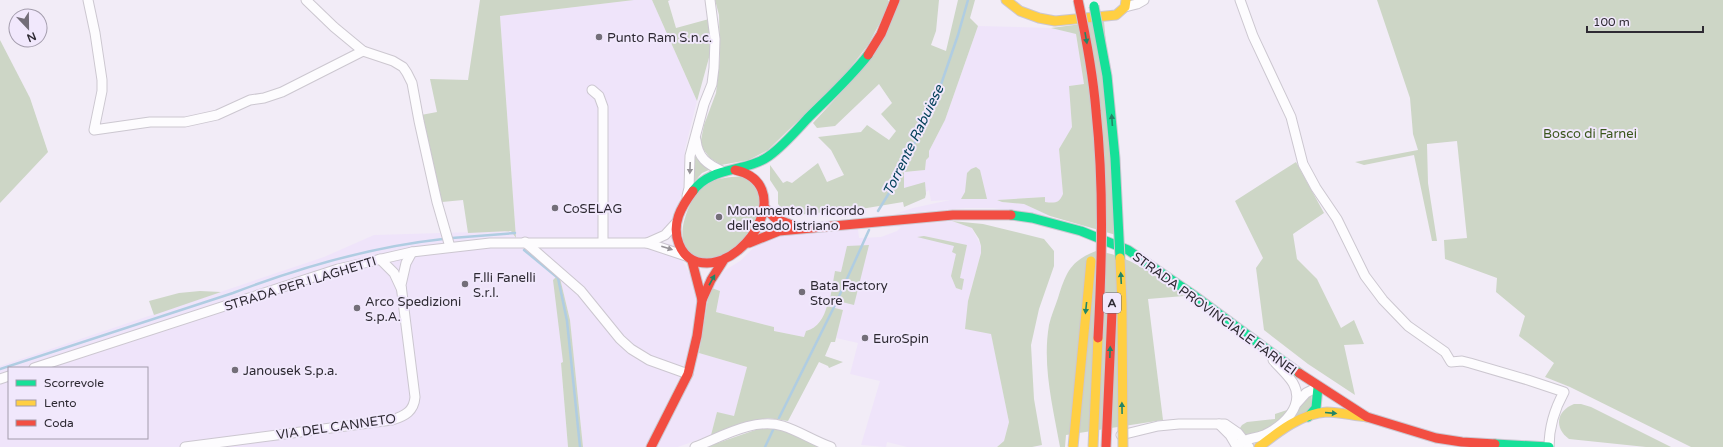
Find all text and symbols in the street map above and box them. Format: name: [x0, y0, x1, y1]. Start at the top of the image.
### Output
north arrow: [8, 8, 48, 48]
scale bar: [1587, 8, 1703, 34]
text: 100 m: [1593, 15, 1630, 29]
text: N: [25, 29, 38, 44]
place label: Punto Ram S.n.c.: [607, 30, 712, 46]
marker: Punto Ram S.n.c.: [594, 32, 604, 42]
one-way arrow: [1083, 32, 1089, 44]
water label: Torrente Rabuiese: [879, 81, 948, 198]
one-way arrow: [1108, 114, 1115, 126]
park label: Bosco di Farnei: [1543, 126, 1637, 142]
one-way arrow: [686, 162, 693, 174]
place label: CoSELAG: [563, 201, 622, 217]
marker: CoSELAG: [550, 203, 560, 213]
place label: Monumento in ricordo dell'esodo istriano: [727, 203, 865, 234]
marker: Monumento in ricordo dell'esodo istriano: [714, 212, 724, 222]
one-way arrow: [661, 246, 673, 252]
street label: STRADA PROVINCIALE FARNEI: [1129, 249, 1300, 379]
street label: STRADA PER I LAGHETTI: [222, 253, 378, 315]
place label: F.lli Fanelli S.r.l.: [473, 270, 536, 301]
one-way arrow: [1117, 272, 1124, 284]
one-way arrow: [708, 274, 715, 286]
place label: Bata Factory Store: [810, 278, 888, 309]
marker: F.lli Fanelli S.r.l.: [460, 279, 470, 289]
marker: Bata Factory Store: [797, 287, 807, 297]
road number: A: [1103, 293, 1121, 313]
place label: Arco Spedizioni S.p.A.: [365, 294, 461, 325]
one-way arrow: [1082, 302, 1089, 314]
marker: Arco Spedizioni S.p.A.: [352, 303, 362, 313]
place label: EuroSpin: [873, 331, 929, 347]
marker: EuroSpin: [860, 333, 870, 343]
one-way arrow: [1107, 345, 1113, 358]
place label: Janousek S.p.a.: [243, 363, 338, 379]
marker: Janousek S.p.a.: [230, 365, 240, 375]
legend: [8, 367, 148, 439]
text: Scorrevole: [44, 376, 104, 390]
text: Lento: [44, 396, 77, 410]
one-way arrow: [1119, 401, 1125, 414]
one-way arrow: [1325, 410, 1337, 417]
street label: VIA DEL CANNETO: [275, 411, 397, 443]
text: Coda: [44, 416, 74, 430]

